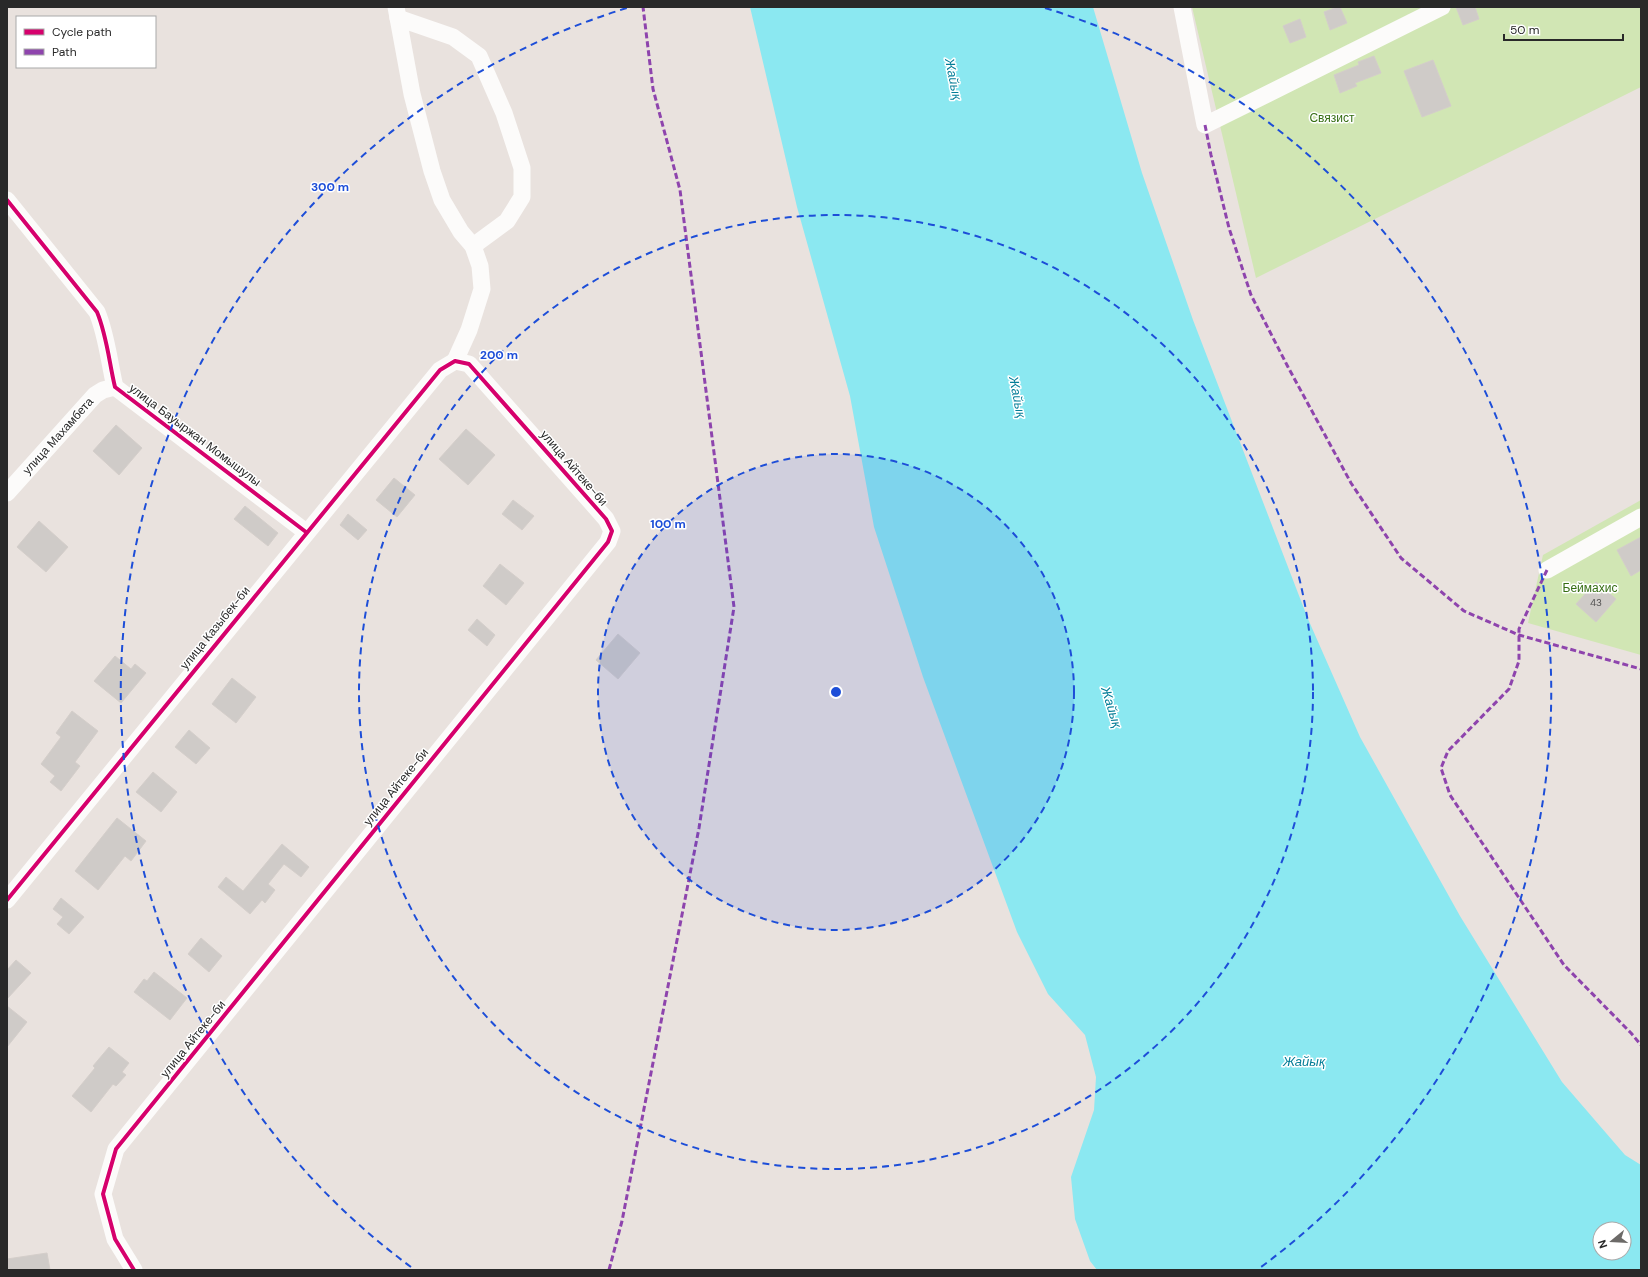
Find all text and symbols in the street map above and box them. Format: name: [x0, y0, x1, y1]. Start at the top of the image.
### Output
legend: [16, 16, 156, 68]
scale bar: [1504, 16, 1623, 42]
text: 50 m: [1510, 22, 1539, 38]
text: Cycle path: [52, 24, 112, 40]
text: Path: [52, 44, 77, 60]
water label: Жайық: [941, 56, 966, 102]
park label: Связист: [1309, 110, 1355, 126]
text: 300 m: [311, 179, 349, 195]
text: 200 m: [480, 347, 518, 363]
water label: Жайық: [1005, 374, 1030, 420]
street label: улица Бауыржан Момышулы: [126, 380, 264, 490]
street label: улица Махамбета: [19, 394, 97, 478]
street label: улица Айтеке-би: [537, 427, 611, 509]
text: 100 m: [650, 516, 686, 532]
park label: Беймахис: [1563, 580, 1617, 596]
street label: улица Казыбек-би: [177, 583, 253, 673]
house number: 43: [1590, 596, 1602, 609]
water label: Жайық: [1097, 684, 1126, 731]
centre of rings: [829, 685, 843, 699]
street label: улица Айтеке-би: [360, 745, 432, 829]
street label: улица Айтеке-би: [157, 997, 229, 1081]
water label: Жайық: [1282, 1053, 1326, 1070]
north arrow: [1592, 1221, 1632, 1261]
text: N: [1595, 1238, 1610, 1250]

